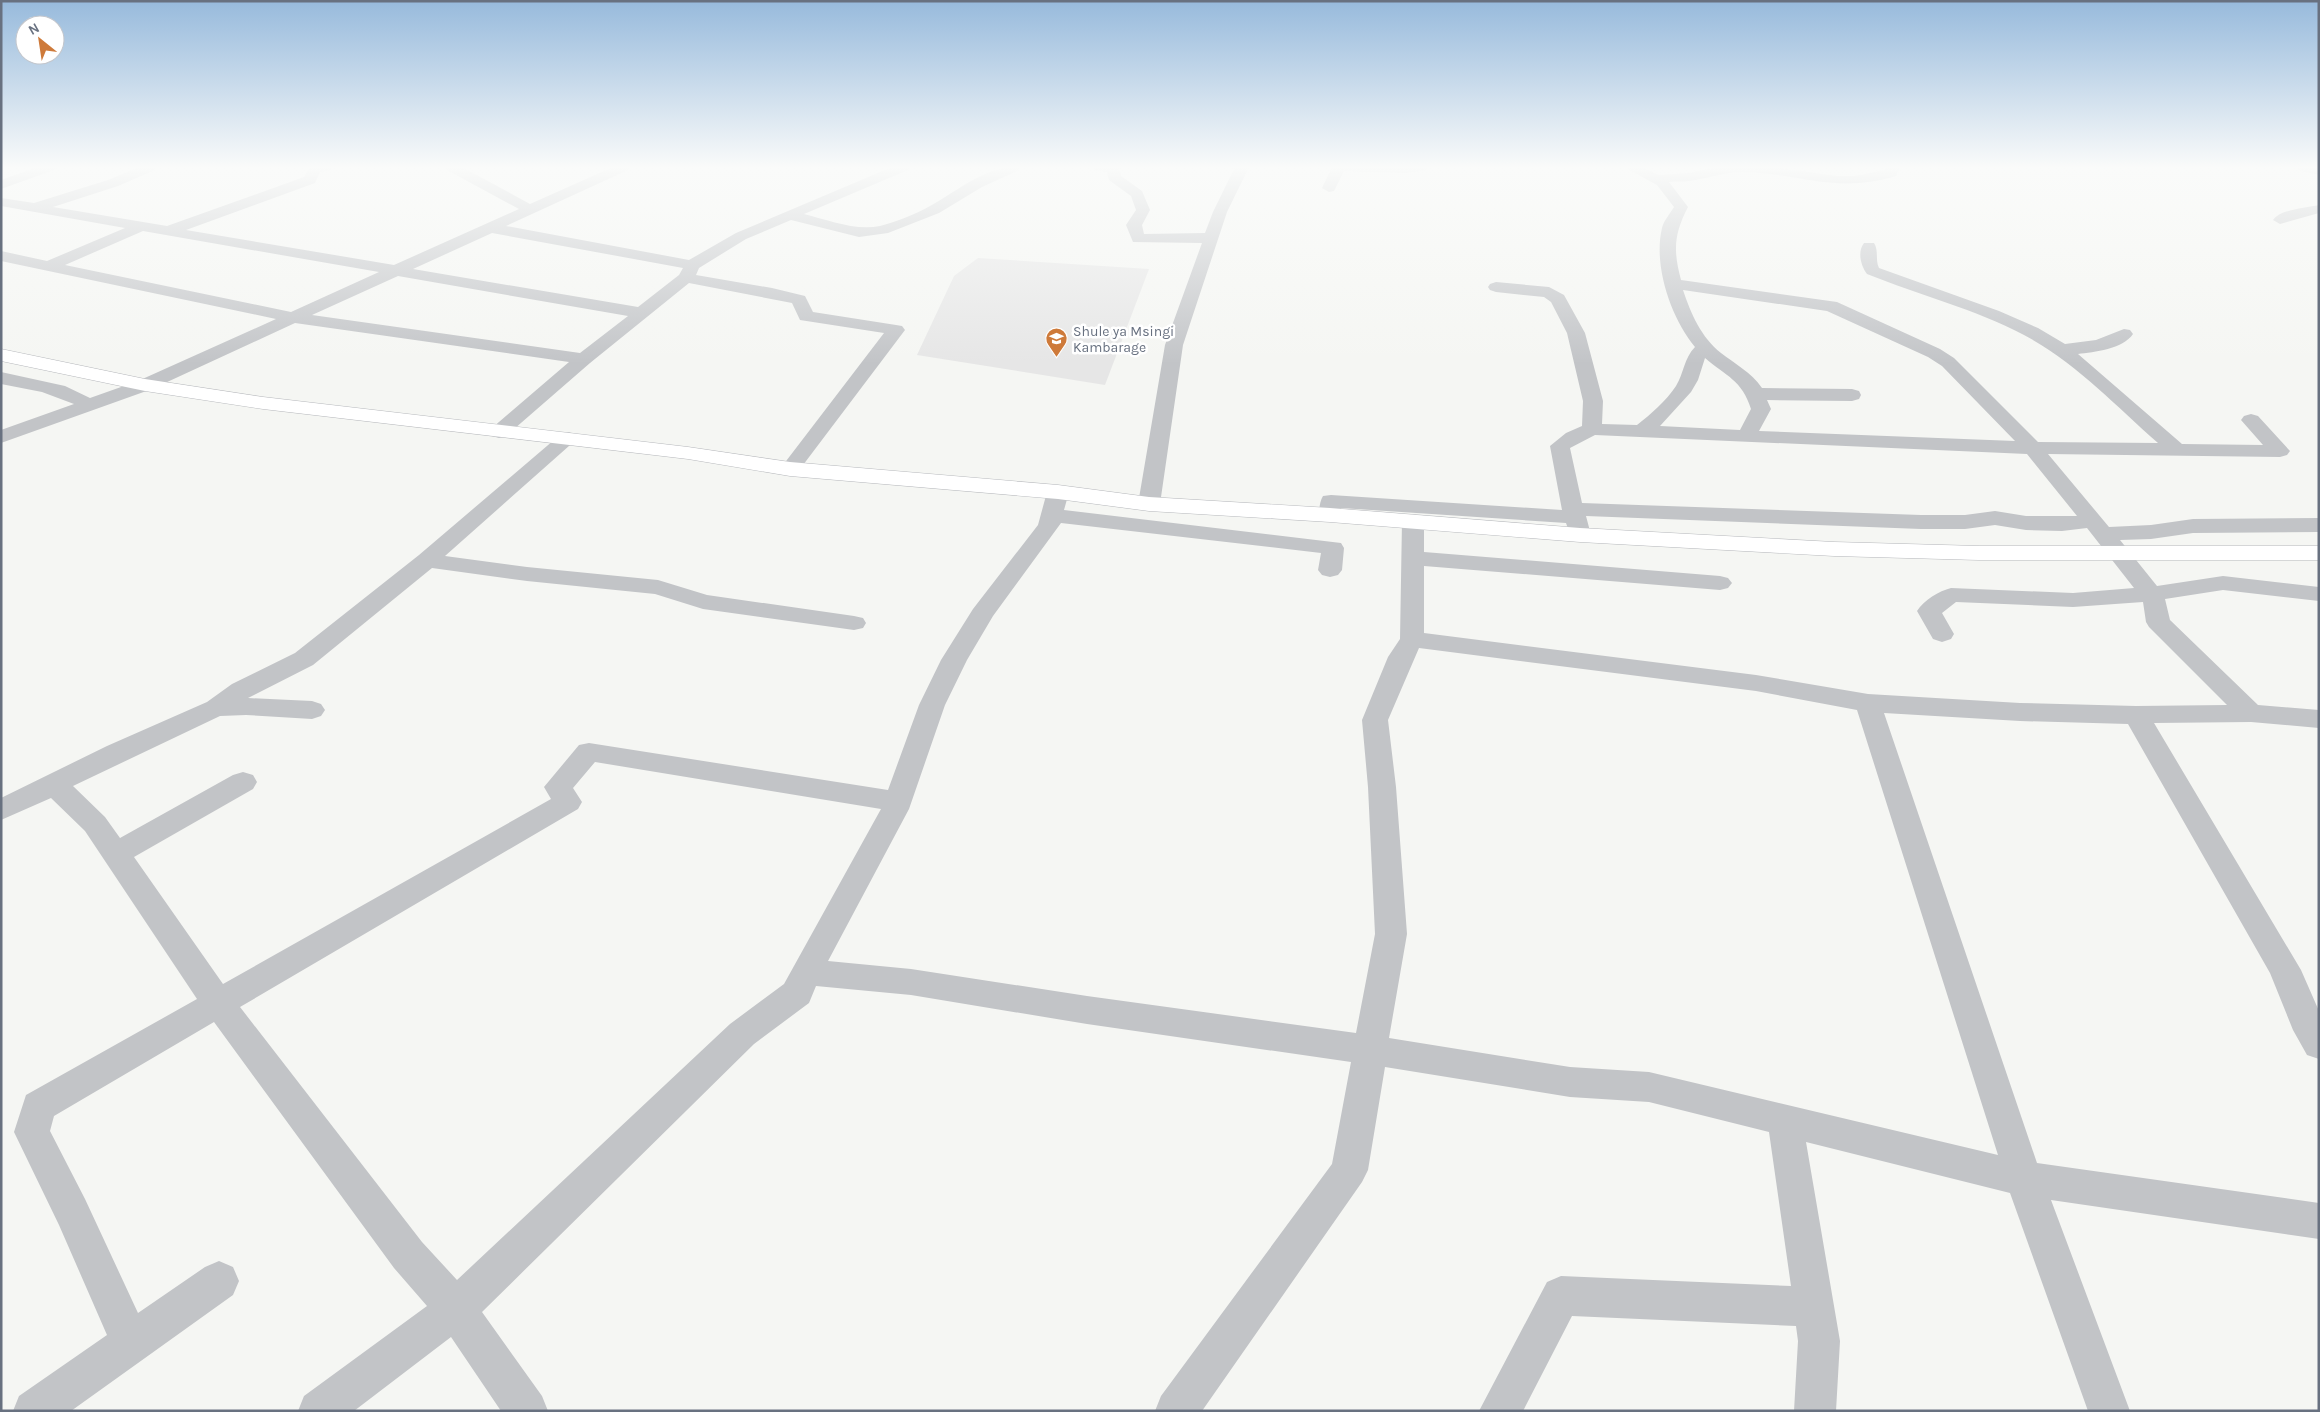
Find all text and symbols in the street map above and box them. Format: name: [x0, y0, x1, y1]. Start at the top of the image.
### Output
north arrow: [15, 15, 65, 65]
text: N: [25, 19, 42, 39]
place label: Shule ya Msingi Kambarage: [1073, 323, 1174, 356]
school or university icon: Shule ya Msingi Kambarage: [1045, 327, 1069, 358]

